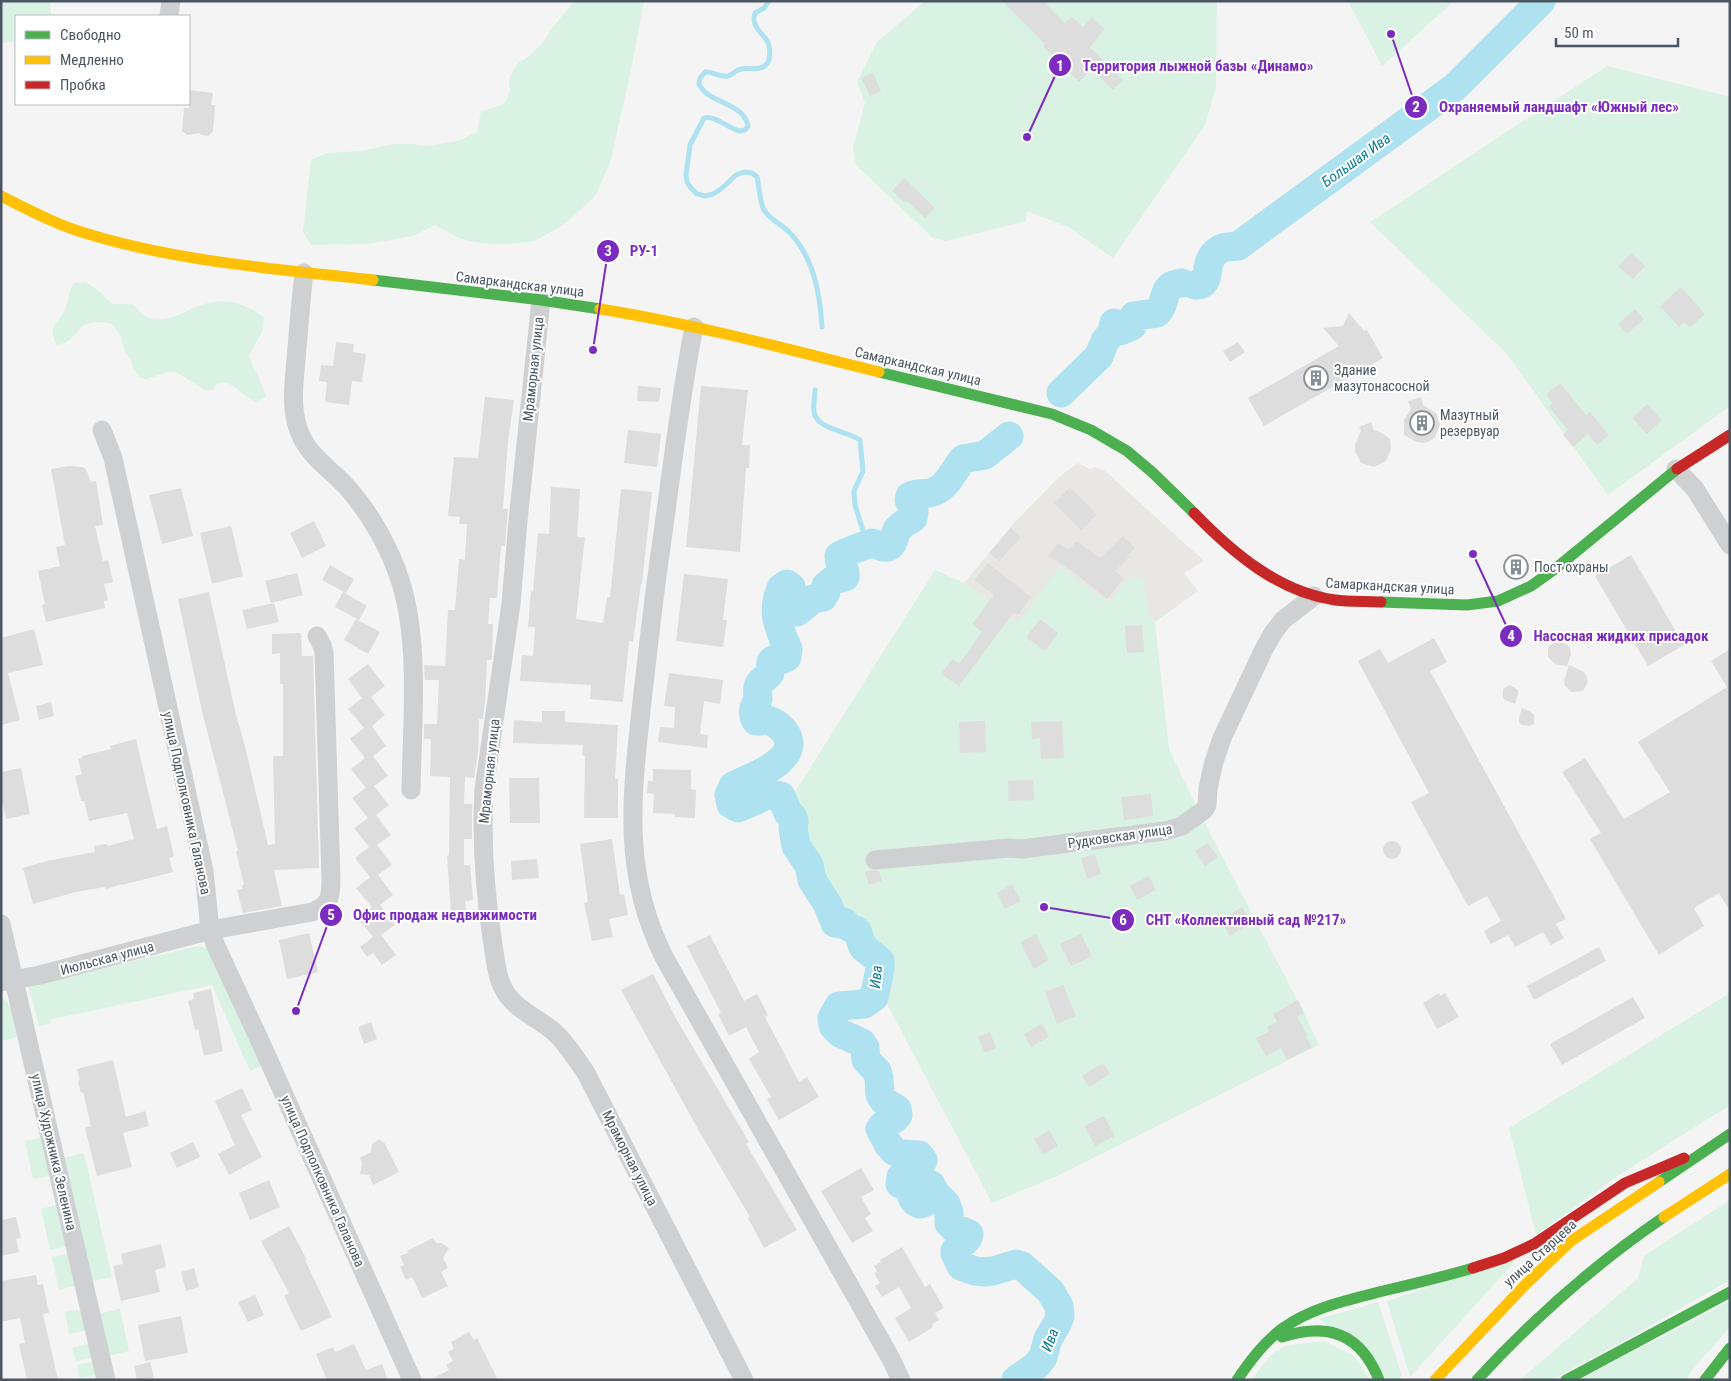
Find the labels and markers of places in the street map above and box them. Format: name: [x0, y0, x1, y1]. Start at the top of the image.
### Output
callout: Территория лыжной базы «Динамо»: [1047, 50, 1323, 80]
callout: Охраняемый ландшафт «Южный лес»: [1404, 92, 1689, 122]
callout: РУ-1: [595, 236, 669, 266]
place label: Здание мазутонасосной: [1334, 362, 1430, 394]
building icon: Здание мазутонасосной: [1303, 365, 1329, 391]
place label: Мазутный резервуар: [1440, 407, 1500, 439]
building icon: Мазутный резервуар: [1409, 410, 1435, 436]
building icon: Пост охраны: [1503, 554, 1529, 580]
place label: Пост охраны: [1534, 559, 1609, 575]
callout: Насосная жидких присадок: [1498, 621, 1719, 651]
callout: Офис продаж недвижимости: [318, 900, 547, 930]
callout: СНТ «Коллективный сад №217»: [1111, 905, 1357, 935]

